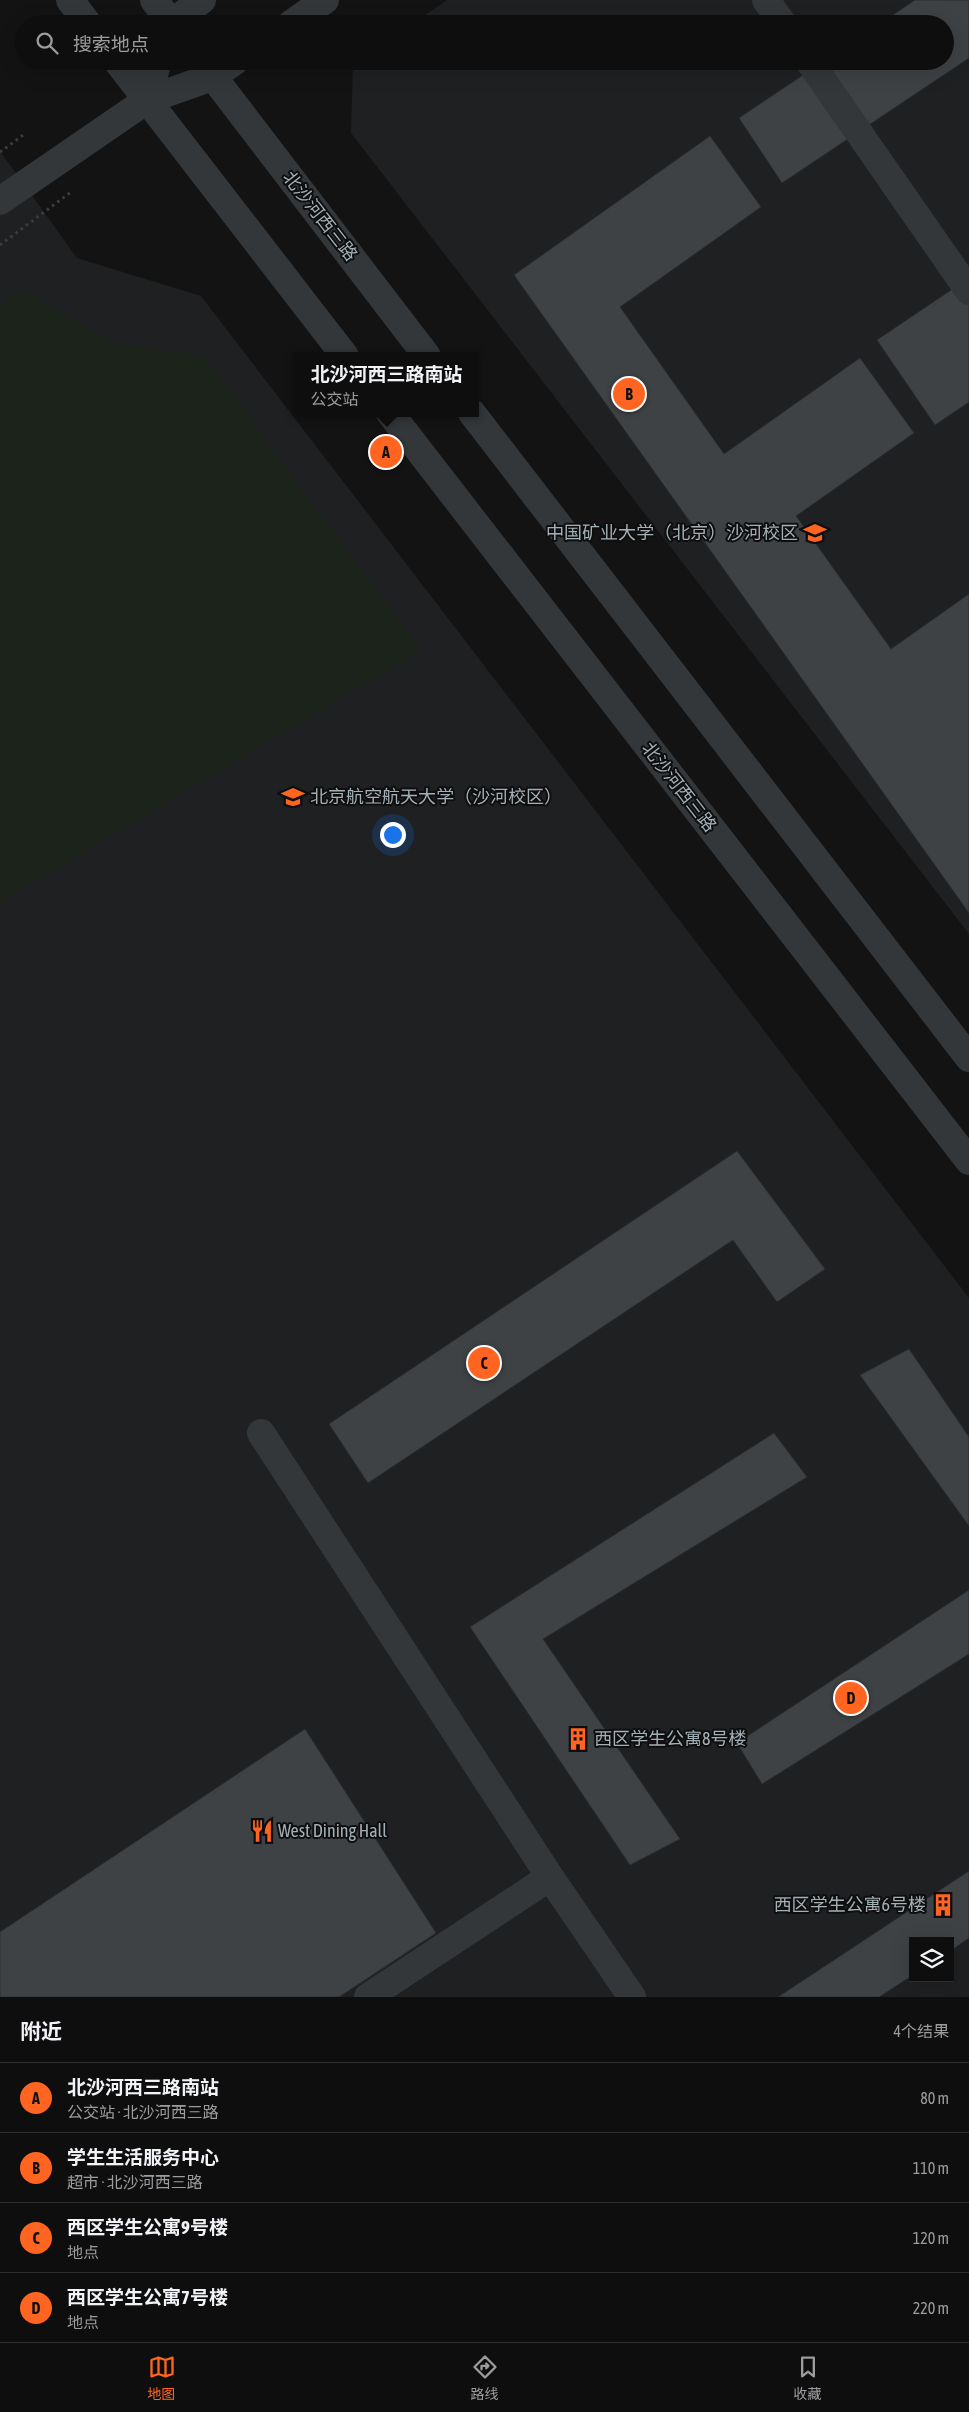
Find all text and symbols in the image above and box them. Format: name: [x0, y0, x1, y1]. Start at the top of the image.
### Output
search box: [15, 15, 954, 70]
icon: search: [33, 29, 61, 57]
text: 搜索地点: [73, 33, 149, 55]
street label: 北沙河西三路: [279, 167, 362, 265]
popup: [294, 352, 479, 417]
text: 北沙河西三路南站: [310, 363, 463, 385]
pin: B: [613, 375, 645, 413]
text: 公交站: [310, 390, 359, 408]
pin: A: [370, 433, 402, 471]
school or university icon: 中国矿业大学（北京）沙河校区: [802, 520, 828, 546]
place label: 中国矿业大学（北京）沙河校区: [546, 522, 798, 543]
street label: 北沙河西三路: [638, 738, 721, 836]
school or university icon: 北京航空航天大学（沙河校区）: [280, 784, 306, 810]
place label: 北京航空航天大学（沙河校区）: [310, 786, 562, 807]
your location: [380, 822, 406, 848]
pin: C: [468, 1344, 500, 1382]
pin: D: [835, 1679, 867, 1717]
building icon: 西区学生公寓8号楼: [565, 1726, 591, 1752]
place label: 西区学生公寓8号楼: [594, 1728, 746, 1749]
restaurant icon: West Dining Hall: [249, 1818, 275, 1844]
place label: West Dining Hall: [278, 1820, 387, 1841]
building icon: 西区学生公寓6号楼: [930, 1892, 956, 1918]
place label: 西区学生公寓6号楼: [774, 1894, 926, 1915]
map controls: [909, 1937, 954, 1982]
button: layers: [909, 1937, 954, 1982]
text: 附近: [20, 2019, 62, 2043]
text: 4个结果: [893, 2022, 949, 2040]
text: 北沙河西三路南站: [67, 2076, 219, 2098]
text: A: [32, 2089, 40, 2107]
text: 80 m: [920, 2089, 949, 2107]
text: 公交站 · 北沙河西三路: [67, 2103, 219, 2121]
text: 学生生活服务中心: [67, 2146, 219, 2168]
text: B: [32, 2159, 40, 2177]
text: 110 m: [913, 2159, 949, 2177]
text: 超市 · 北沙河西三路: [67, 2173, 203, 2191]
text: 西区学生公寓9号楼: [67, 2216, 228, 2238]
text: C: [32, 2229, 40, 2247]
text: 120 m: [913, 2229, 949, 2247]
text: 地点: [67, 2243, 99, 2261]
text: 西区学生公寓7号楼: [67, 2286, 228, 2308]
text: D: [32, 2299, 40, 2317]
text: 220 m: [913, 2299, 949, 2317]
text: 地点: [67, 2313, 99, 2331]
tab: 地图: [148, 2353, 176, 2403]
tab: 路线: [471, 2353, 499, 2403]
tab: 收藏: [794, 2353, 822, 2403]

